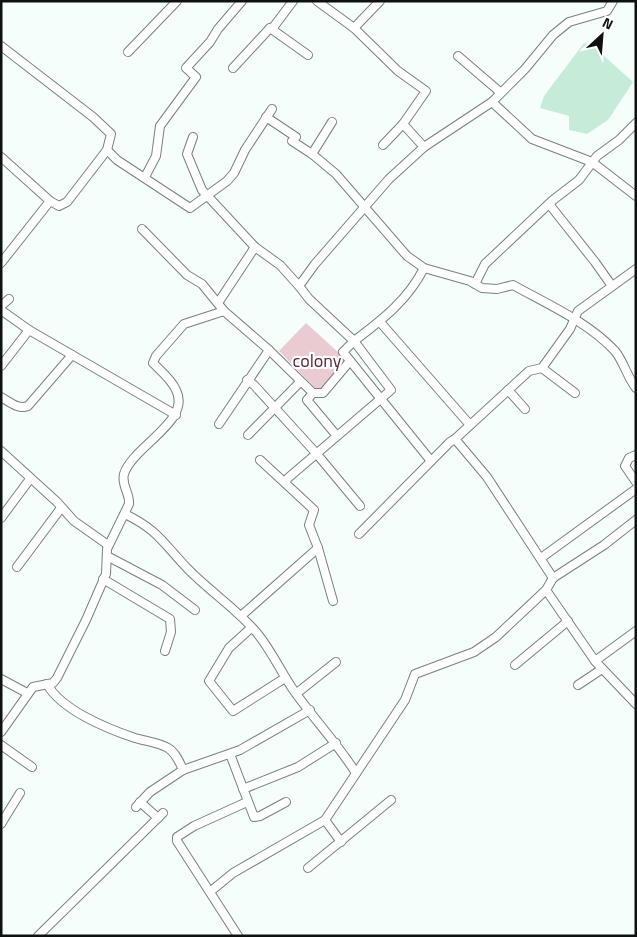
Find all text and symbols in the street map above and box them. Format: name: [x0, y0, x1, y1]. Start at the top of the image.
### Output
north arrow: [577, 10, 627, 60]
text: N: [599, 11, 617, 34]
park label: colony: [292, 347, 342, 374]

